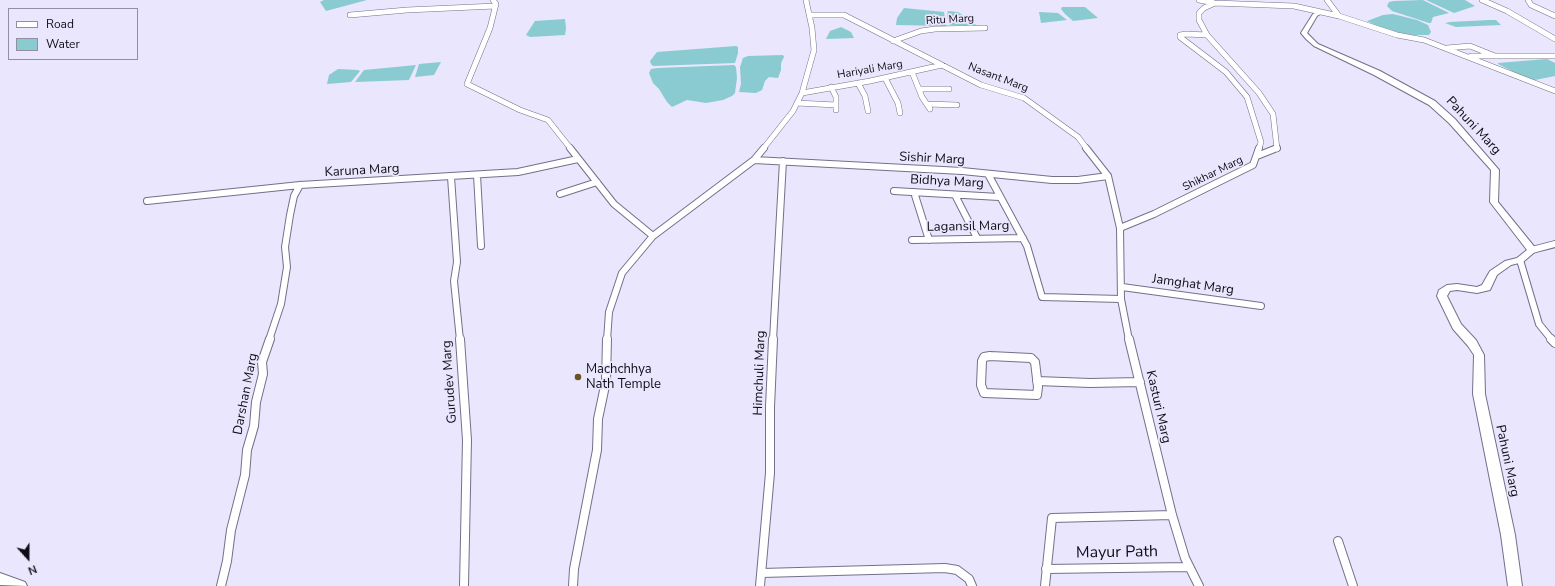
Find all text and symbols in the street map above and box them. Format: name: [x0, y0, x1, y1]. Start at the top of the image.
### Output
legend: [8, 8, 138, 60]
street label: Ritu Marg: [926, 12, 974, 28]
text: Road: [46, 16, 74, 32]
text: Water: [46, 36, 80, 52]
street label: Hariyali Marg: [836, 58, 904, 82]
street label: Nasant Marg: [966, 60, 1030, 96]
street label: Pahuni Marg: [1442, 94, 1504, 158]
street label: Sishir Marg: [899, 149, 965, 169]
street label: Shikhar Marg: [1181, 154, 1245, 194]
street label: Karuna Marg: [324, 161, 400, 181]
street label: Bidhya Marg: [910, 172, 984, 192]
street label: Lagansil Marg: [927, 218, 1009, 236]
street label: Jamghat Marg: [1151, 272, 1235, 298]
street label: Himchuli Marg: [751, 330, 769, 416]
street label: Gurudev Marg: [439, 340, 461, 424]
street label: Darshan Marg: [230, 352, 262, 436]
place label: Machchhya Nath Temple: [586, 362, 661, 393]
street label: Kasturi Marg: [1142, 369, 1174, 445]
marker: Machchhya Nath Temple: [573, 372, 583, 382]
street label: Pahuni Marg: [1492, 423, 1522, 499]
north arrow: [8, 538, 48, 578]
street label: Mayur Path: [1076, 543, 1158, 563]
text: N: [26, 561, 39, 578]

